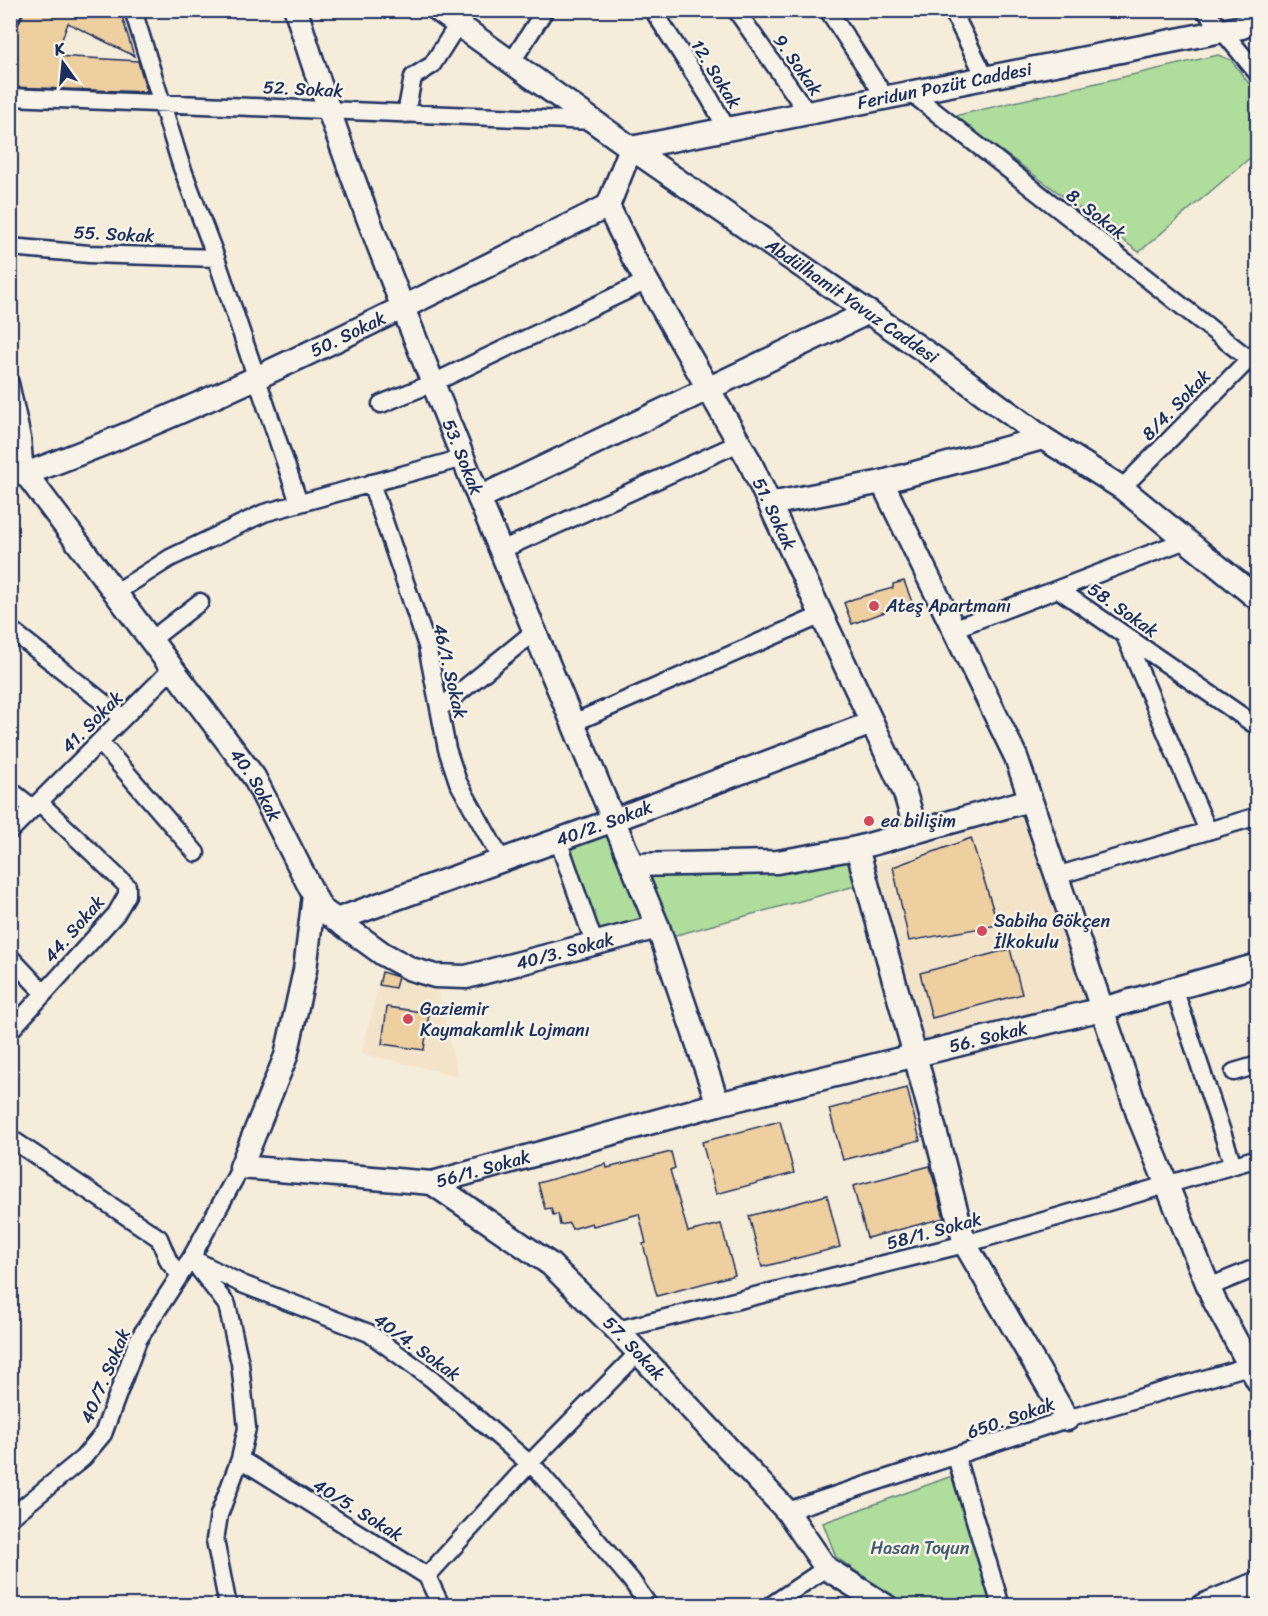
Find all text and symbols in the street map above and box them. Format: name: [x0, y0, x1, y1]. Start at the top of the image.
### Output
street label: 9. Sokak: [765, 27, 831, 103]
north arrow: [33, 33, 93, 93]
text: K: [50, 33, 69, 65]
street label: 12. Sokak: [682, 33, 750, 115]
street label: Feridun Pozüt Caddesi: [855, 53, 1036, 119]
street label: 52. Sokak: [262, 71, 344, 107]
street label: 8. Sokak: [1059, 180, 1134, 248]
street label: 55. Sokak: [73, 216, 156, 252]
street label: Abdülhamit Yavuz Caddesi: [758, 229, 946, 373]
street label: 50. Sokak: [304, 302, 392, 366]
street label: 8/4. Sokak: [1133, 361, 1219, 448]
street label: 53. Sokak: [433, 414, 492, 500]
street label: 51. Sokak: [743, 472, 805, 556]
street label: 58. Sokak: [1081, 574, 1166, 646]
place label: Ateş Apartmanı: [885, 590, 1011, 622]
marker: Ateş Apartmanı: [867, 599, 881, 613]
street label: 46/1. Sokak: [424, 620, 477, 722]
street label: 41. Sokak: [53, 683, 131, 761]
street label: 40. Sokak: [221, 741, 290, 828]
street label: 40/2. Sokak: [551, 791, 657, 856]
place label: ea bilişim: [881, 805, 956, 837]
marker: ea bilişim: [862, 814, 876, 828]
street label: 44. Sokak: [35, 888, 113, 970]
place label: Sabiha Gökçen İlkokulu: [993, 905, 1110, 958]
street label: 40/3. Sokak: [512, 923, 618, 979]
marker: Sabiha Gökçen İlkokulu: [975, 924, 989, 938]
place label: Gaziemir Kaymakamlık Lojmanı: [420, 993, 590, 1046]
marker: Gaziemir Kaymakamlık Lojmanı: [401, 1012, 415, 1026]
street label: 56. Sokak: [945, 1012, 1031, 1062]
street label: 56/1. Sokak: [432, 1140, 534, 1197]
street label: 58/1. Sokak: [883, 1203, 986, 1259]
street label: 40/4. Sokak: [367, 1304, 468, 1390]
street label: 57. Sokak: [595, 1308, 673, 1389]
street label: 40/7. Sokak: [71, 1323, 140, 1429]
street label: 650. Sokak: [963, 1388, 1060, 1448]
street label: 40/5. Sokak: [307, 1470, 410, 1551]
park label: Hasan Toyun: [871, 1532, 970, 1564]

